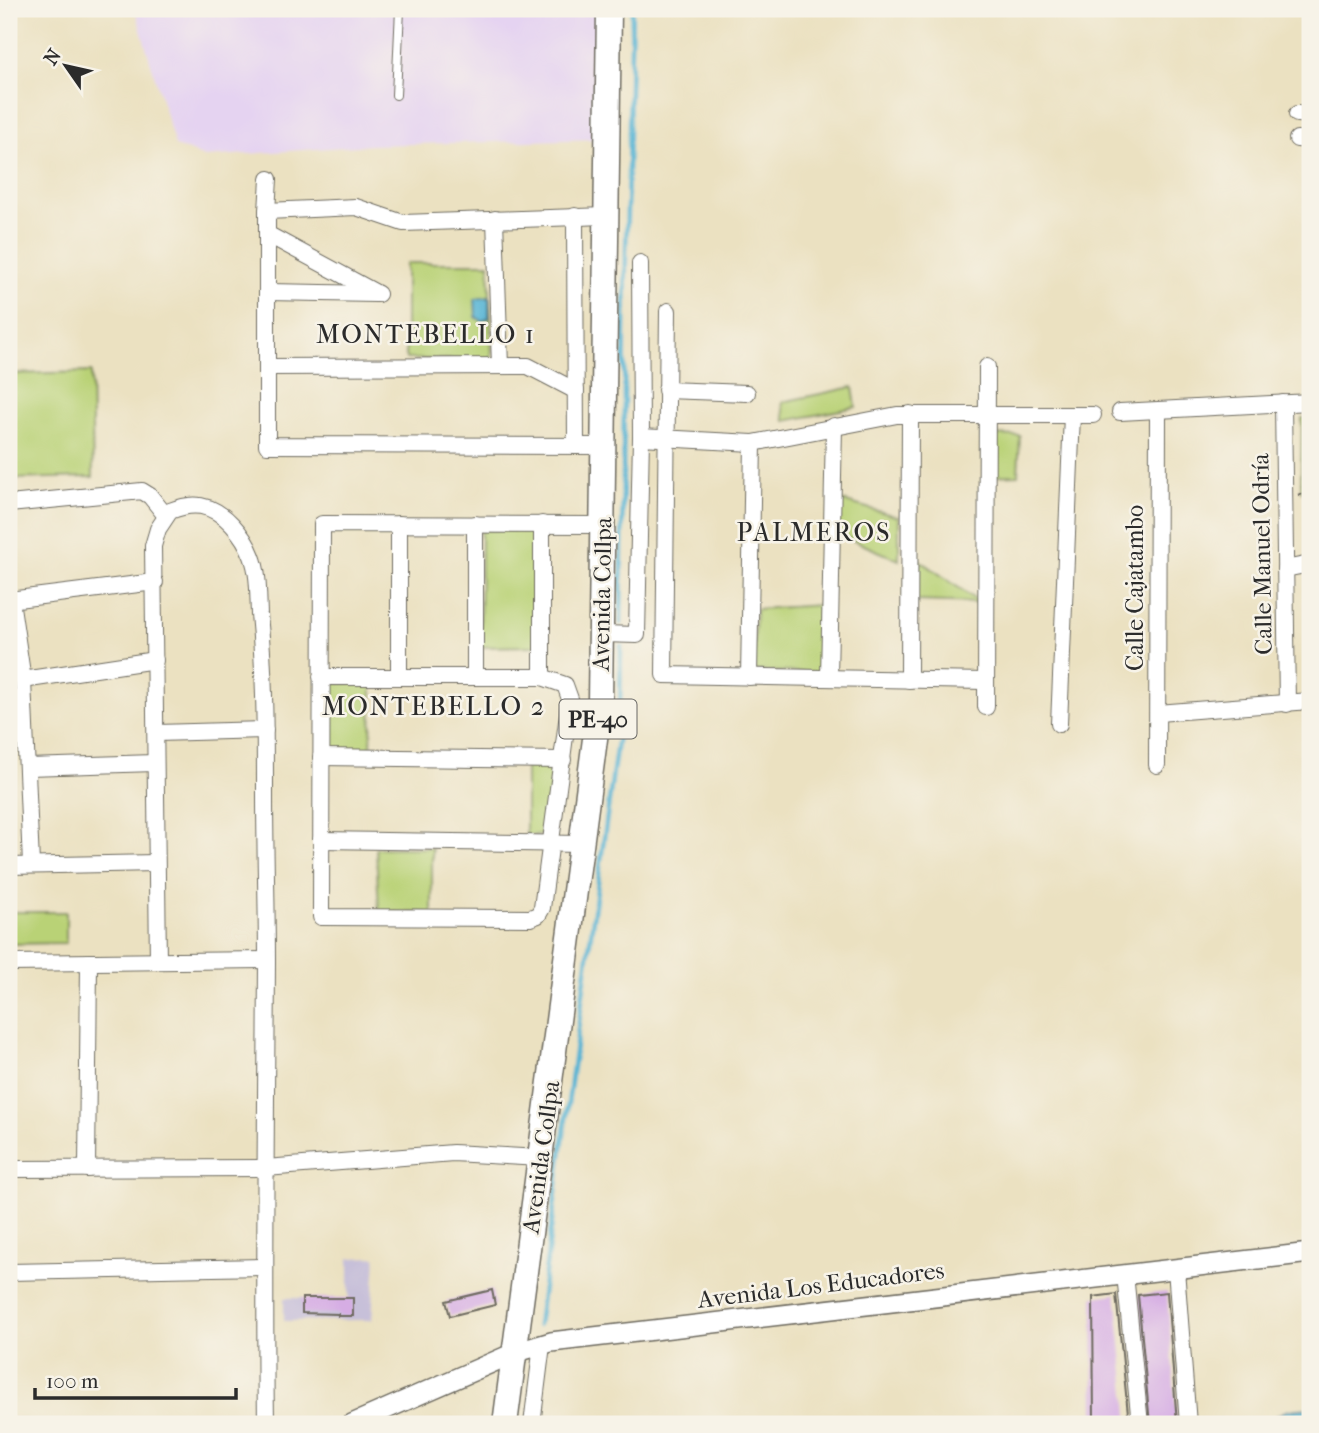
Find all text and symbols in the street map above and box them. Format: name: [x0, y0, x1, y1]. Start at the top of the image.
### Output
north arrow: [32, 32, 102, 102]
text: N: [40, 44, 66, 69]
district label: MONTEBELLO 1: [316, 319, 536, 350]
street label: Calle Manuel Odría: [1246, 452, 1278, 655]
street label: Calle Cajatambo: [1121, 505, 1149, 671]
street label: Avenida Collpa: [587, 516, 617, 672]
district label: PALMEROS: [737, 517, 891, 548]
district label: MONTEBELLO 2: [322, 691, 546, 722]
road number: PE-40: [560, 699, 636, 738]
street label: Avenida Collpa: [516, 1078, 566, 1236]
street label: Avenida Los Educadores: [695, 1256, 946, 1314]
scale bar: [35, 1356, 236, 1400]
text: 100 m: [46, 1369, 99, 1393]

